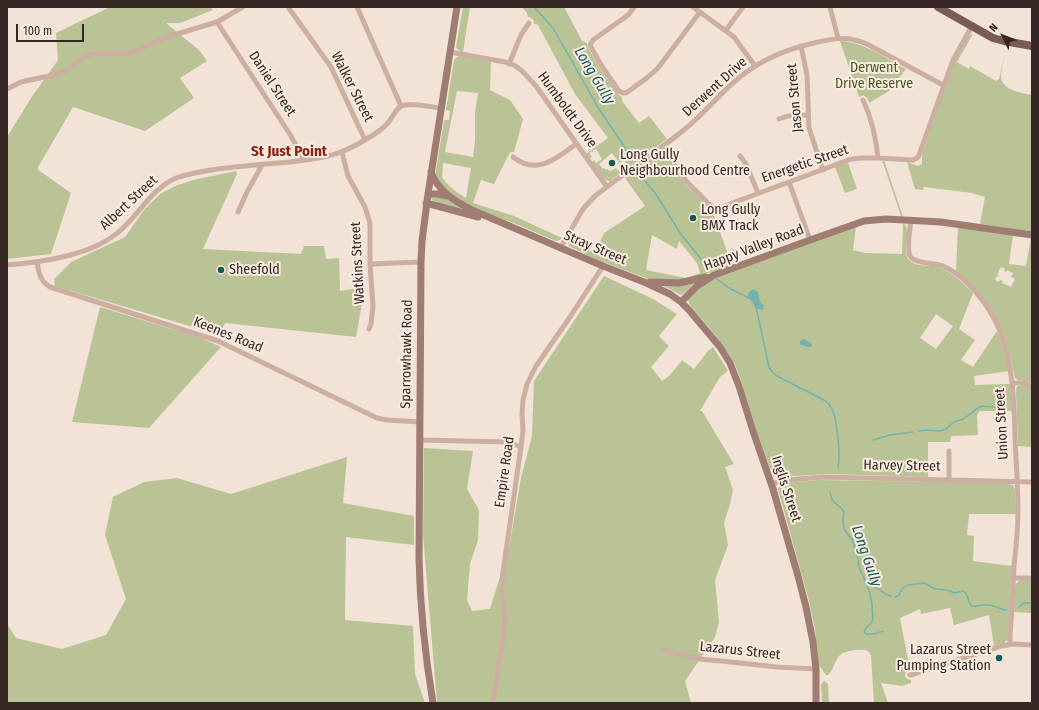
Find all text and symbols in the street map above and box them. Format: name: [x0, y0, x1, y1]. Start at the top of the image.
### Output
scale bar: [18, 16, 86, 42]
north arrow: [983, 16, 1023, 56]
text: N: [987, 21, 1001, 34]
text: 100 m: [23, 24, 52, 38]
water label: Long Gully: [570, 44, 618, 108]
street label: Daniel Street: [245, 48, 299, 120]
street label: Walker Street: [327, 49, 377, 125]
street label: Derwent Drive: [679, 54, 751, 120]
park label: Derwent Drive Reserve: [835, 60, 913, 92]
street label: Jason Street: [784, 63, 806, 133]
street label: Humboldt Drive: [534, 69, 600, 151]
street label: Energetic Street: [759, 141, 851, 187]
district label: St Just Point: [251, 143, 327, 161]
place label: Long Gully Neighbourhood Centre: [620, 147, 750, 180]
marker: Long Gully Neighbourhood Centre: [607, 158, 617, 168]
street label: Albert Street: [97, 172, 161, 234]
place label: Long Gully BMX Track: [701, 202, 760, 234]
marker: Long Gully BMX Track: [688, 213, 698, 223]
street label: Watkins Street: [347, 221, 369, 305]
street label: Happy Valley Road: [702, 221, 806, 275]
street label: Stray Street: [561, 227, 629, 269]
place label: Sheefold: [229, 262, 280, 278]
marker: Sheefold: [216, 265, 226, 275]
street label: Sparrowhawk Road: [398, 299, 416, 409]
street label: Keenes Road: [191, 313, 265, 357]
street label: Union Street: [992, 388, 1012, 460]
street label: Empire Road: [492, 435, 518, 509]
street label: Inglis Street: [767, 454, 805, 524]
street label: Harvey Street: [863, 457, 941, 475]
water label: Long Gully: [847, 523, 885, 589]
street label: Lazarus Street: [699, 638, 781, 664]
place label: Lazarus Street Pumping Station: [897, 642, 991, 674]
marker: Lazarus Street Pumping Station: [994, 653, 1004, 663]

